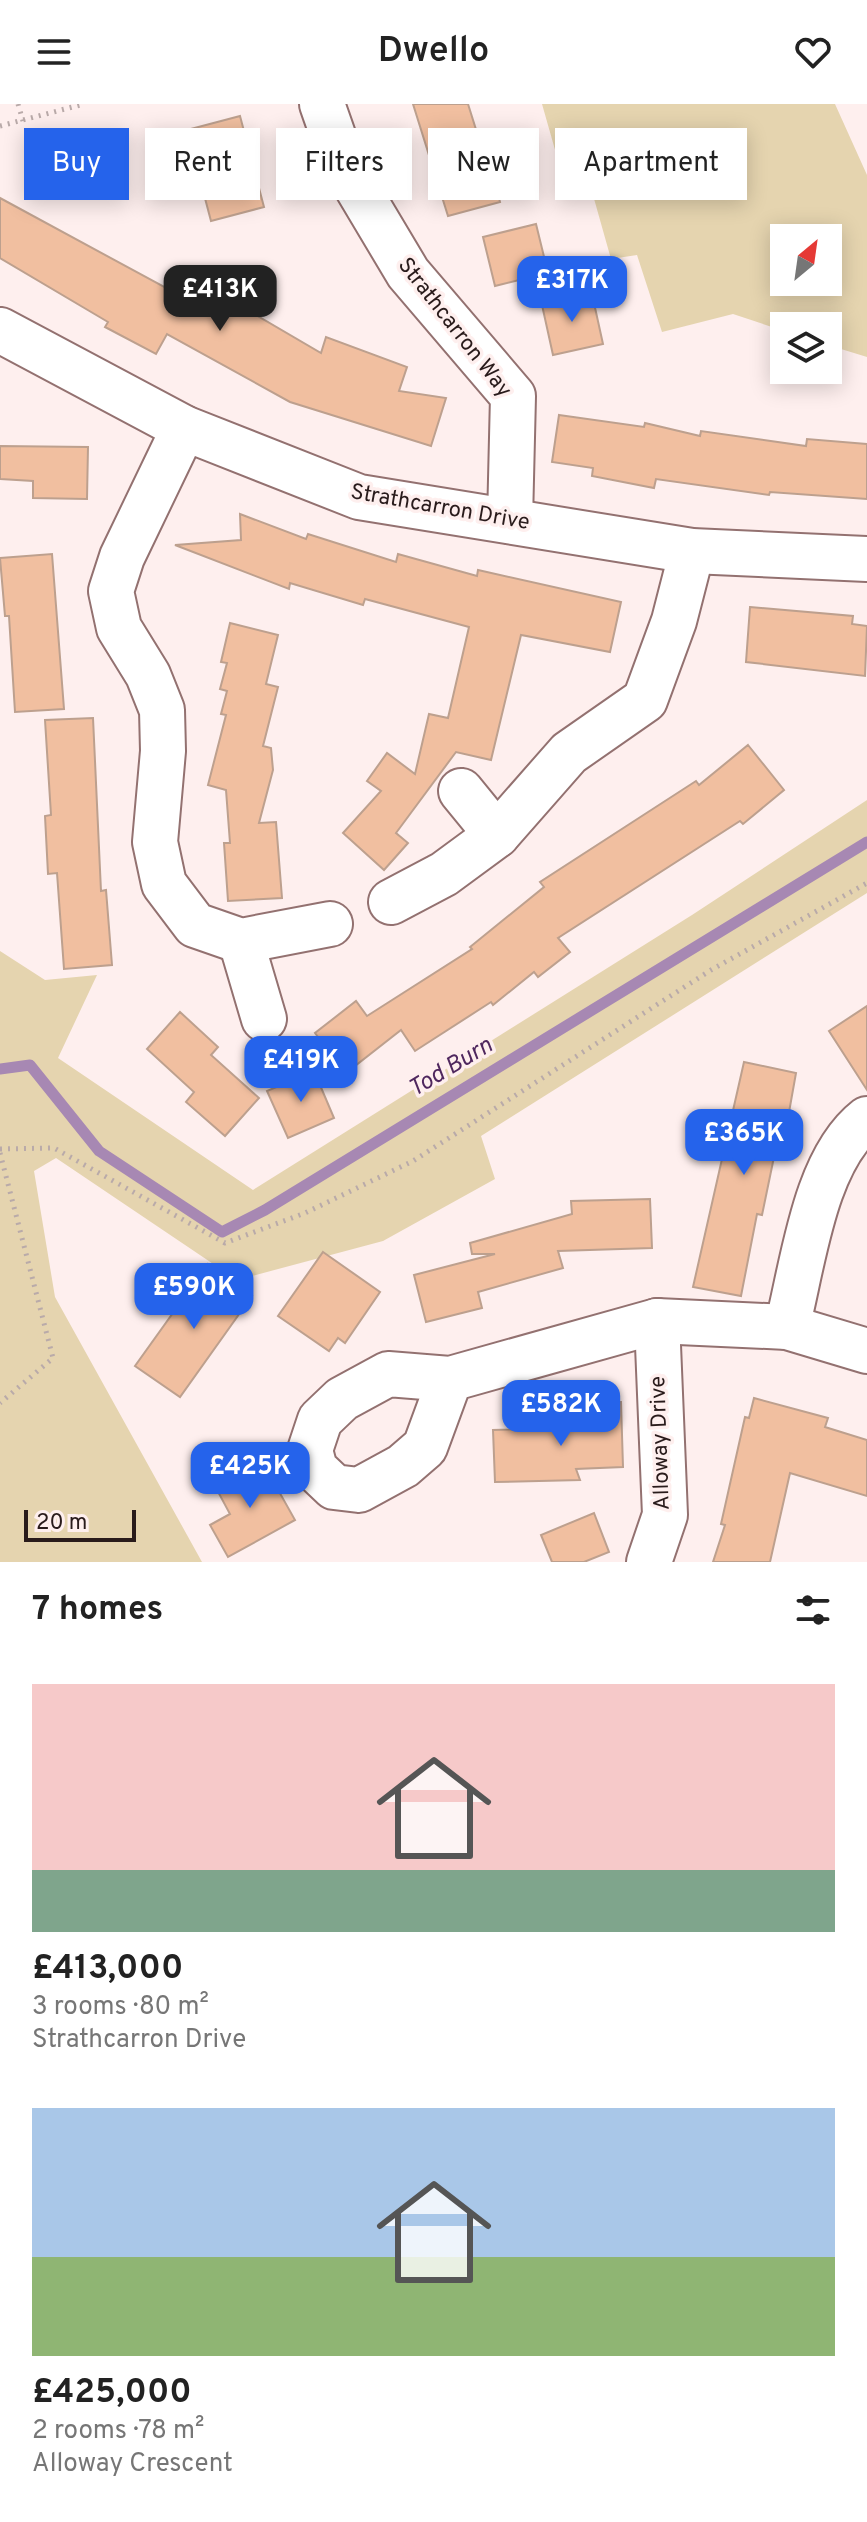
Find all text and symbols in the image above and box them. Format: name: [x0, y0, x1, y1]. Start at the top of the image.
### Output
text: Dwello: [378, 29, 489, 75]
icon: menu: [32, 30, 76, 74]
icon: heart: [791, 30, 835, 74]
chip: Buy: [24, 128, 129, 200]
chip: Rent: [145, 128, 260, 200]
chip: Filters: [276, 128, 412, 200]
chip: New: [428, 128, 539, 200]
chip: Apartment: [555, 128, 747, 200]
north arrow: [770, 224, 842, 296]
map controls: [770, 224, 842, 384]
street label: Strathcarron Way: [391, 253, 517, 403]
pin: £317K: [516, 256, 628, 324]
pin: £413K: [164, 265, 276, 333]
text: £317K: [535, 265, 609, 298]
text: £413K: [182, 274, 258, 307]
button: layers: [770, 312, 842, 384]
street label: Strathcarron Drive: [348, 479, 532, 537]
water label: Tod Burn: [403, 1031, 499, 1105]
pin: £419K: [245, 1036, 357, 1104]
text: £419K: [262, 1045, 340, 1078]
pin: £365K: [688, 1109, 800, 1177]
text: £365K: [703, 1118, 785, 1151]
pin: £590K: [138, 1263, 250, 1331]
text: £590K: [152, 1272, 236, 1305]
street label: Alloway Drive: [645, 1375, 677, 1511]
pin: £582K: [505, 1380, 617, 1448]
text: £582K: [520, 1389, 602, 1422]
pin: £425K: [194, 1442, 306, 1510]
text: £425K: [209, 1451, 291, 1484]
scale bar: [24, 1506, 136, 1542]
text: 20 m: [36, 1510, 87, 1537]
icon: filters: [791, 1588, 835, 1632]
text: 7 homes: [32, 1589, 163, 1632]
icon: home: [362, 1736, 506, 1880]
text: £413,000: [32, 1948, 183, 1991]
text: 3 rooms · 80 m²: [32, 1991, 209, 2024]
text: Strathcarron Drive: [32, 2024, 246, 2057]
icon: home: [362, 2160, 506, 2304]
text: £425,000: [32, 2372, 192, 2415]
text: 2 rooms · 78 m²: [32, 2415, 204, 2448]
text: Alloway Crescent: [32, 2448, 233, 2481]

